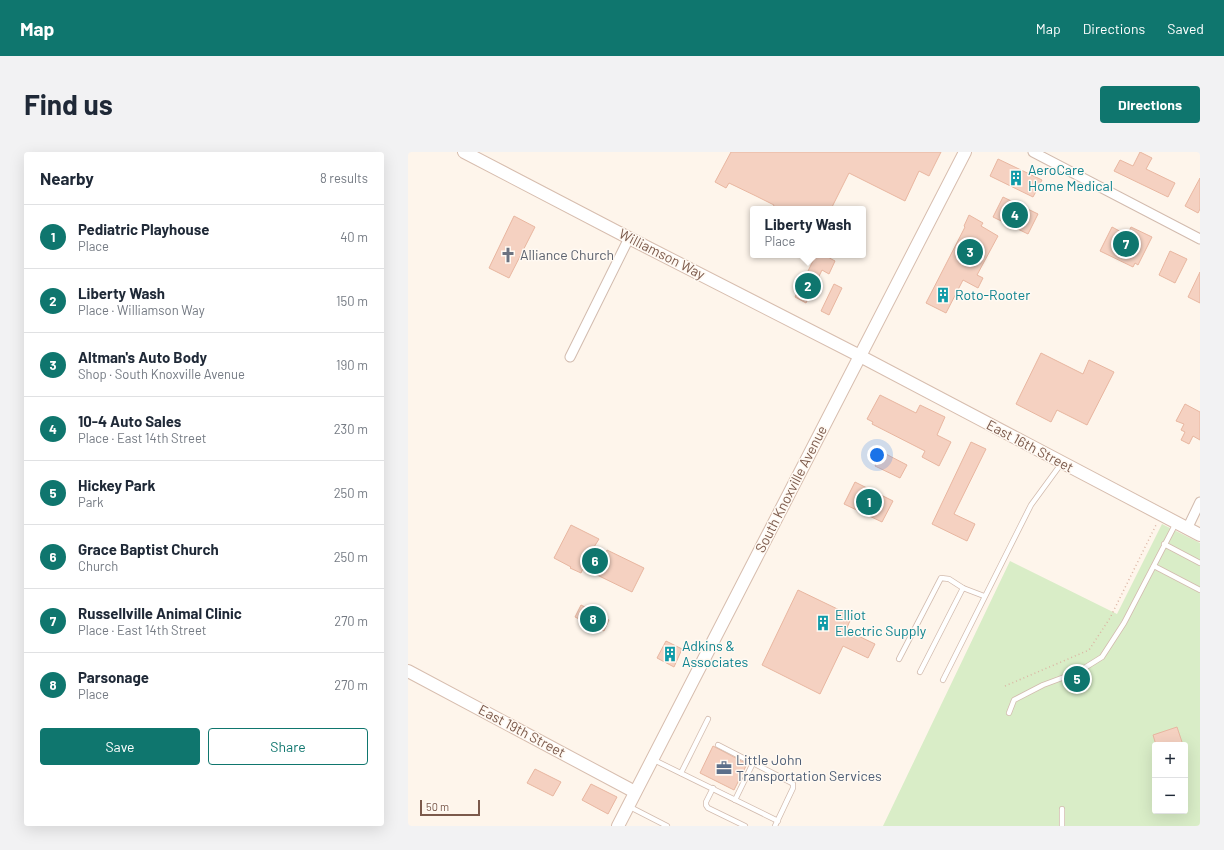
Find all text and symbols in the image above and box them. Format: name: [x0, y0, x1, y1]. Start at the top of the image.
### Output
text: Map: [20, 17, 54, 40]
text: Map: [1036, 20, 1061, 37]
text: Directions: [1083, 20, 1145, 37]
text: Saved: [1167, 20, 1204, 37]
button: Directions: [1100, 86, 1200, 123]
text: Find us: [24, 87, 113, 121]
place label: AeroCare Home Medical: [1028, 161, 1113, 194]
text: Nearby: [40, 168, 94, 188]
building icon: AeroCare Home Medical: [1007, 169, 1025, 187]
text: 8 results: [320, 170, 368, 186]
pin: 4: [1002, 200, 1028, 230]
popup: [750, 206, 866, 258]
text: Liberty Wash: [764, 215, 852, 233]
text: Pediatric Playhouse: [78, 220, 209, 238]
street label: Williamson Way: [616, 225, 709, 283]
text: 1: [51, 229, 55, 245]
text: 40 m: [340, 229, 368, 245]
pin: 7: [1113, 229, 1139, 259]
text: Place: [764, 233, 795, 249]
pin: 3: [957, 237, 983, 267]
text: Place: [78, 238, 109, 254]
church icon: Alliance Church: [499, 246, 517, 264]
place label: Alliance Church: [520, 246, 614, 263]
pin: 2: [795, 271, 821, 301]
text: Liberty Wash: [78, 284, 165, 302]
building icon: Roto-Rooter: [934, 286, 952, 304]
place label: Roto-Rooter: [955, 286, 1030, 303]
text: 2: [49, 293, 57, 309]
text: 150 m: [336, 293, 368, 309]
text: Place · Williamson Way: [78, 302, 205, 318]
text: Altman's Auto Body: [78, 348, 207, 366]
text: 3: [49, 357, 57, 373]
text: 190 m: [336, 357, 368, 373]
text: Shop · South Knoxville Avenue: [78, 366, 245, 382]
text: 10-4 Auto Sales: [78, 412, 181, 430]
street label: East 16th Street: [984, 416, 1077, 476]
text: 4: [49, 421, 57, 437]
text: 230 m: [334, 421, 368, 437]
street label: South Knoxville Avenue: [751, 422, 830, 555]
text: Place · East 14th Street: [78, 430, 207, 446]
your location: [867, 445, 887, 465]
text: Hickey Park: [78, 476, 155, 494]
text: 5: [49, 485, 57, 501]
text: 250 m: [334, 485, 368, 501]
pin: 1: [856, 487, 882, 517]
text: Park: [78, 494, 104, 510]
text: Grace Baptist Church: [78, 540, 219, 558]
pin: 6: [582, 546, 608, 576]
text: 6: [50, 549, 56, 565]
text: 250 m: [334, 549, 368, 565]
text: Church: [78, 558, 118, 574]
text: Russellville Animal Clinic: [78, 604, 242, 622]
pin: 8: [580, 604, 606, 634]
place label: Elliot Electric Supply: [835, 606, 927, 639]
text: 7: [50, 613, 56, 629]
text: 270 m: [334, 613, 368, 629]
building icon: Elliot Electric Supply: [814, 614, 832, 632]
text: Place · East 14th Street: [78, 622, 207, 638]
place label: Adkins & Associates: [682, 637, 749, 670]
building icon: Adkins & Associates: [661, 645, 679, 663]
pin: 5: [1064, 664, 1090, 694]
text: Parsonage: [78, 668, 149, 686]
text: 8: [49, 677, 57, 693]
text: 270 m: [334, 677, 368, 693]
text: Place: [78, 686, 109, 702]
street label: East 19th Street: [476, 700, 569, 761]
button: Save: [40, 728, 200, 765]
button: Share: [208, 728, 368, 765]
map controls: [1152, 742, 1188, 814]
button: +: [1152, 742, 1188, 778]
place label: Little John Transportation Services: [736, 751, 882, 784]
office icon: Little John Transportation Services: [715, 759, 733, 777]
button: −: [1152, 778, 1188, 814]
scale bar: [420, 798, 480, 817]
text: 50 m: [426, 800, 449, 813]

